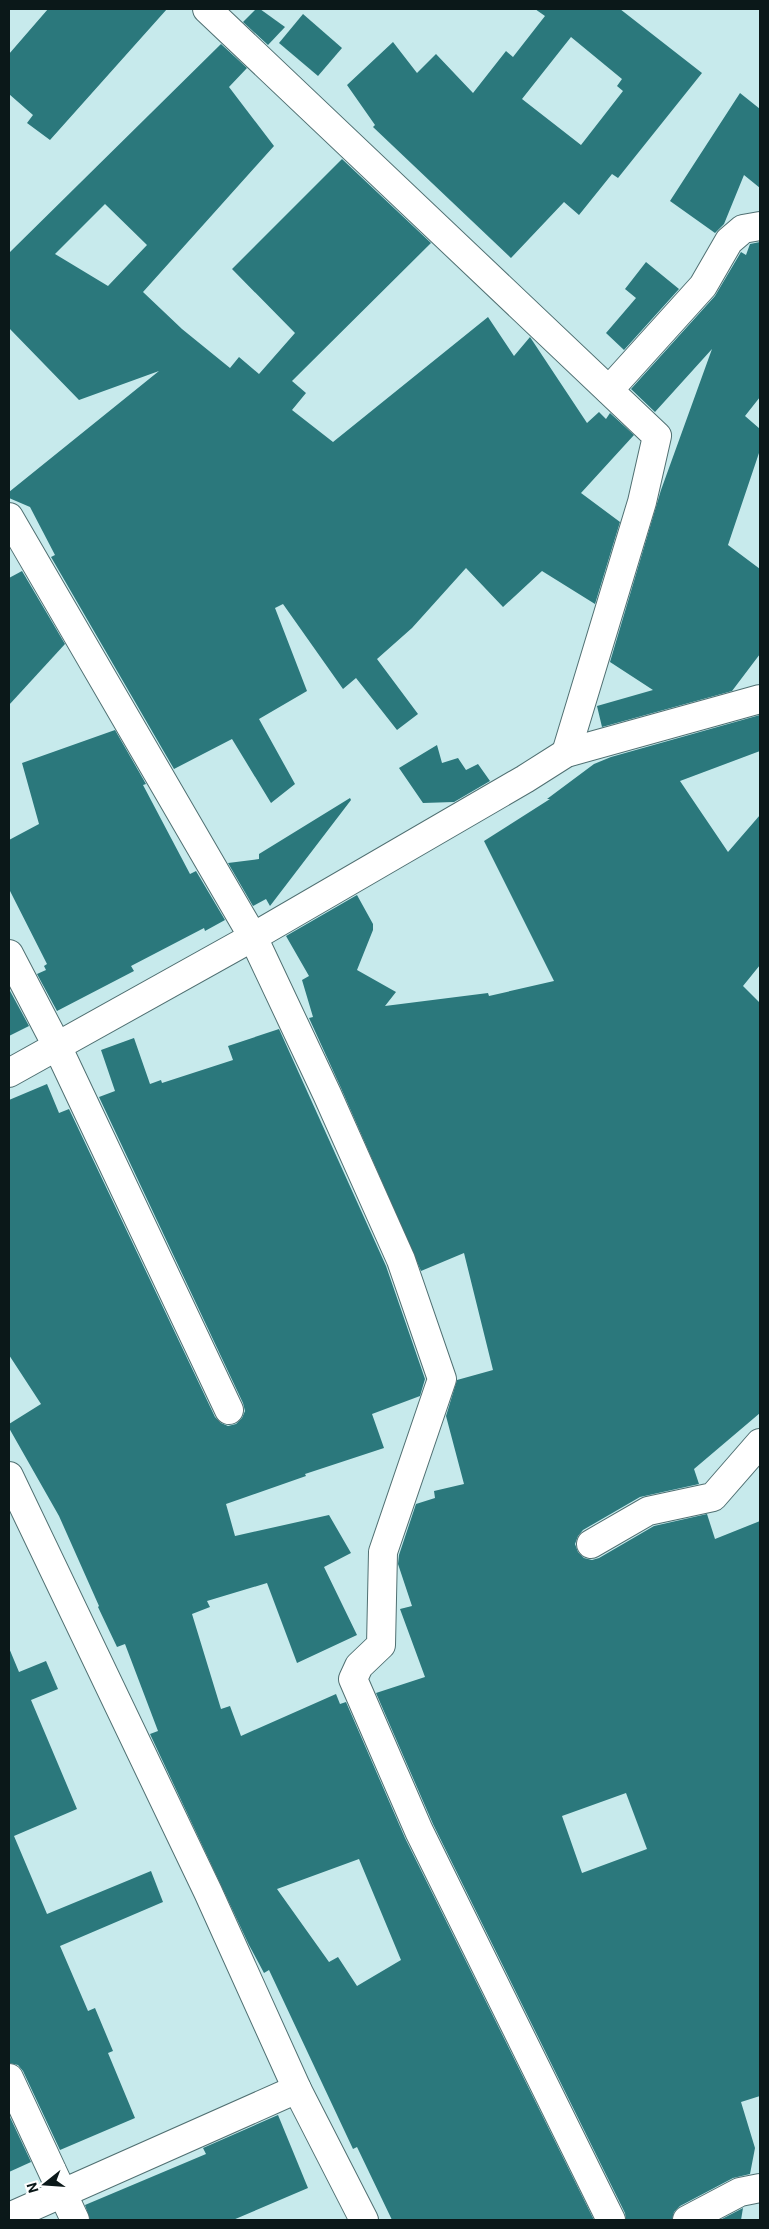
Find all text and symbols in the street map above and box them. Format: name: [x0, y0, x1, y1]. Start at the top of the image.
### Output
north arrow: [20, 2159, 70, 2209]
text: N: [23, 2181, 42, 2195]

